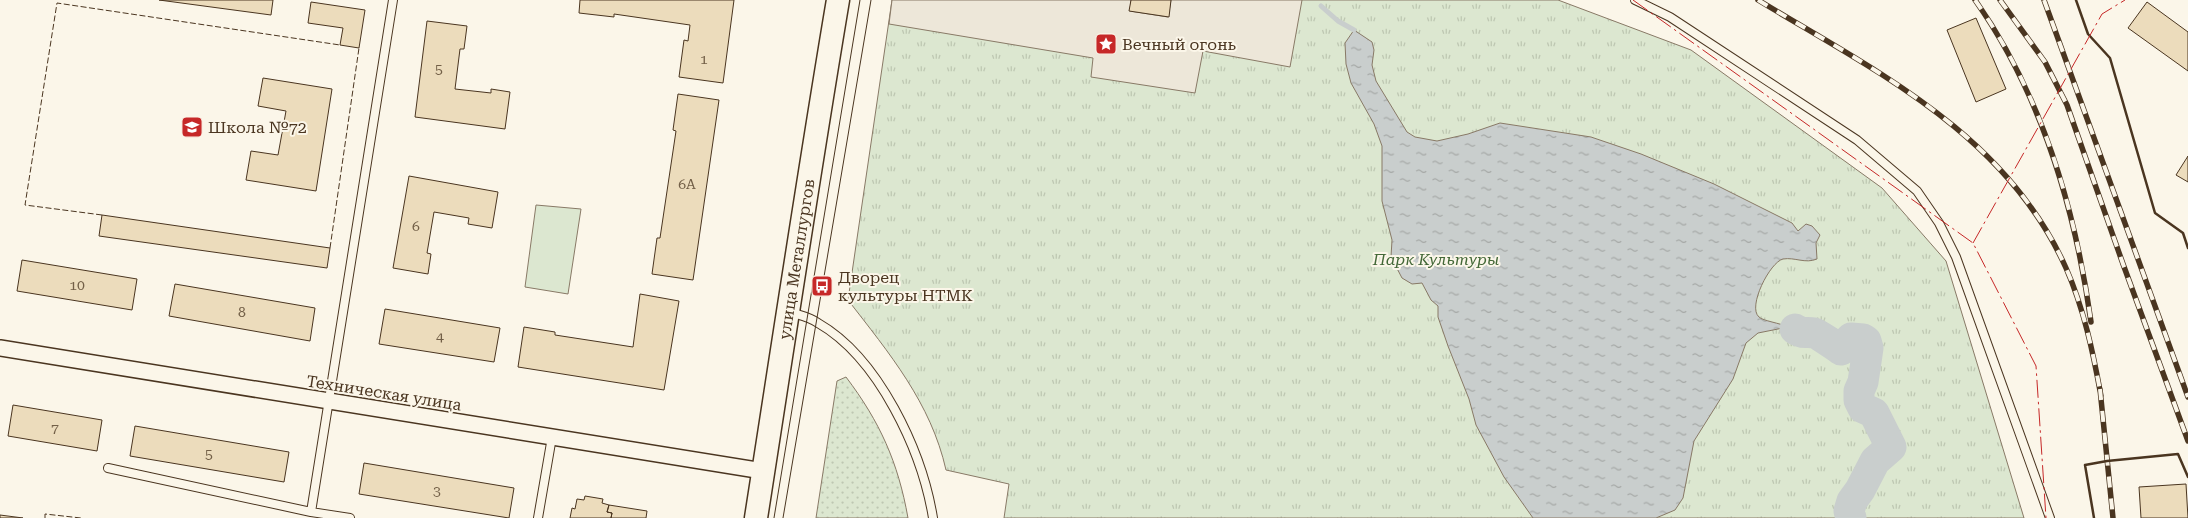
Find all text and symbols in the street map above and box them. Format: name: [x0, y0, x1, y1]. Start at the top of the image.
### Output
place icon: Вечный огонь: [1094, 32, 1118, 56]
place label: Вечный огонь: [1122, 35, 1237, 54]
house number: 1: [700, 51, 708, 67]
house number: 5: [435, 61, 443, 77]
school or university icon: Школа №72: [180, 115, 204, 139]
place label: Школа №72: [208, 118, 307, 137]
house number: 6А: [678, 176, 696, 192]
street label: улица Металлургов: [774, 177, 818, 341]
house number: 6: [412, 218, 420, 234]
park label: Парк Культуры: [1372, 250, 1499, 269]
place label: Дворец культуры НТМК: [838, 268, 973, 305]
bus stop icon: Дворец культуры НТМК: [810, 274, 834, 298]
house number: 10: [69, 277, 85, 293]
house number: 8: [238, 304, 246, 320]
house number: 4: [436, 328, 444, 344]
street label: Техническая улица: [305, 371, 463, 415]
house number: 7: [51, 420, 59, 436]
house number: 5: [205, 446, 213, 462]
house number: 3: [433, 483, 441, 499]

